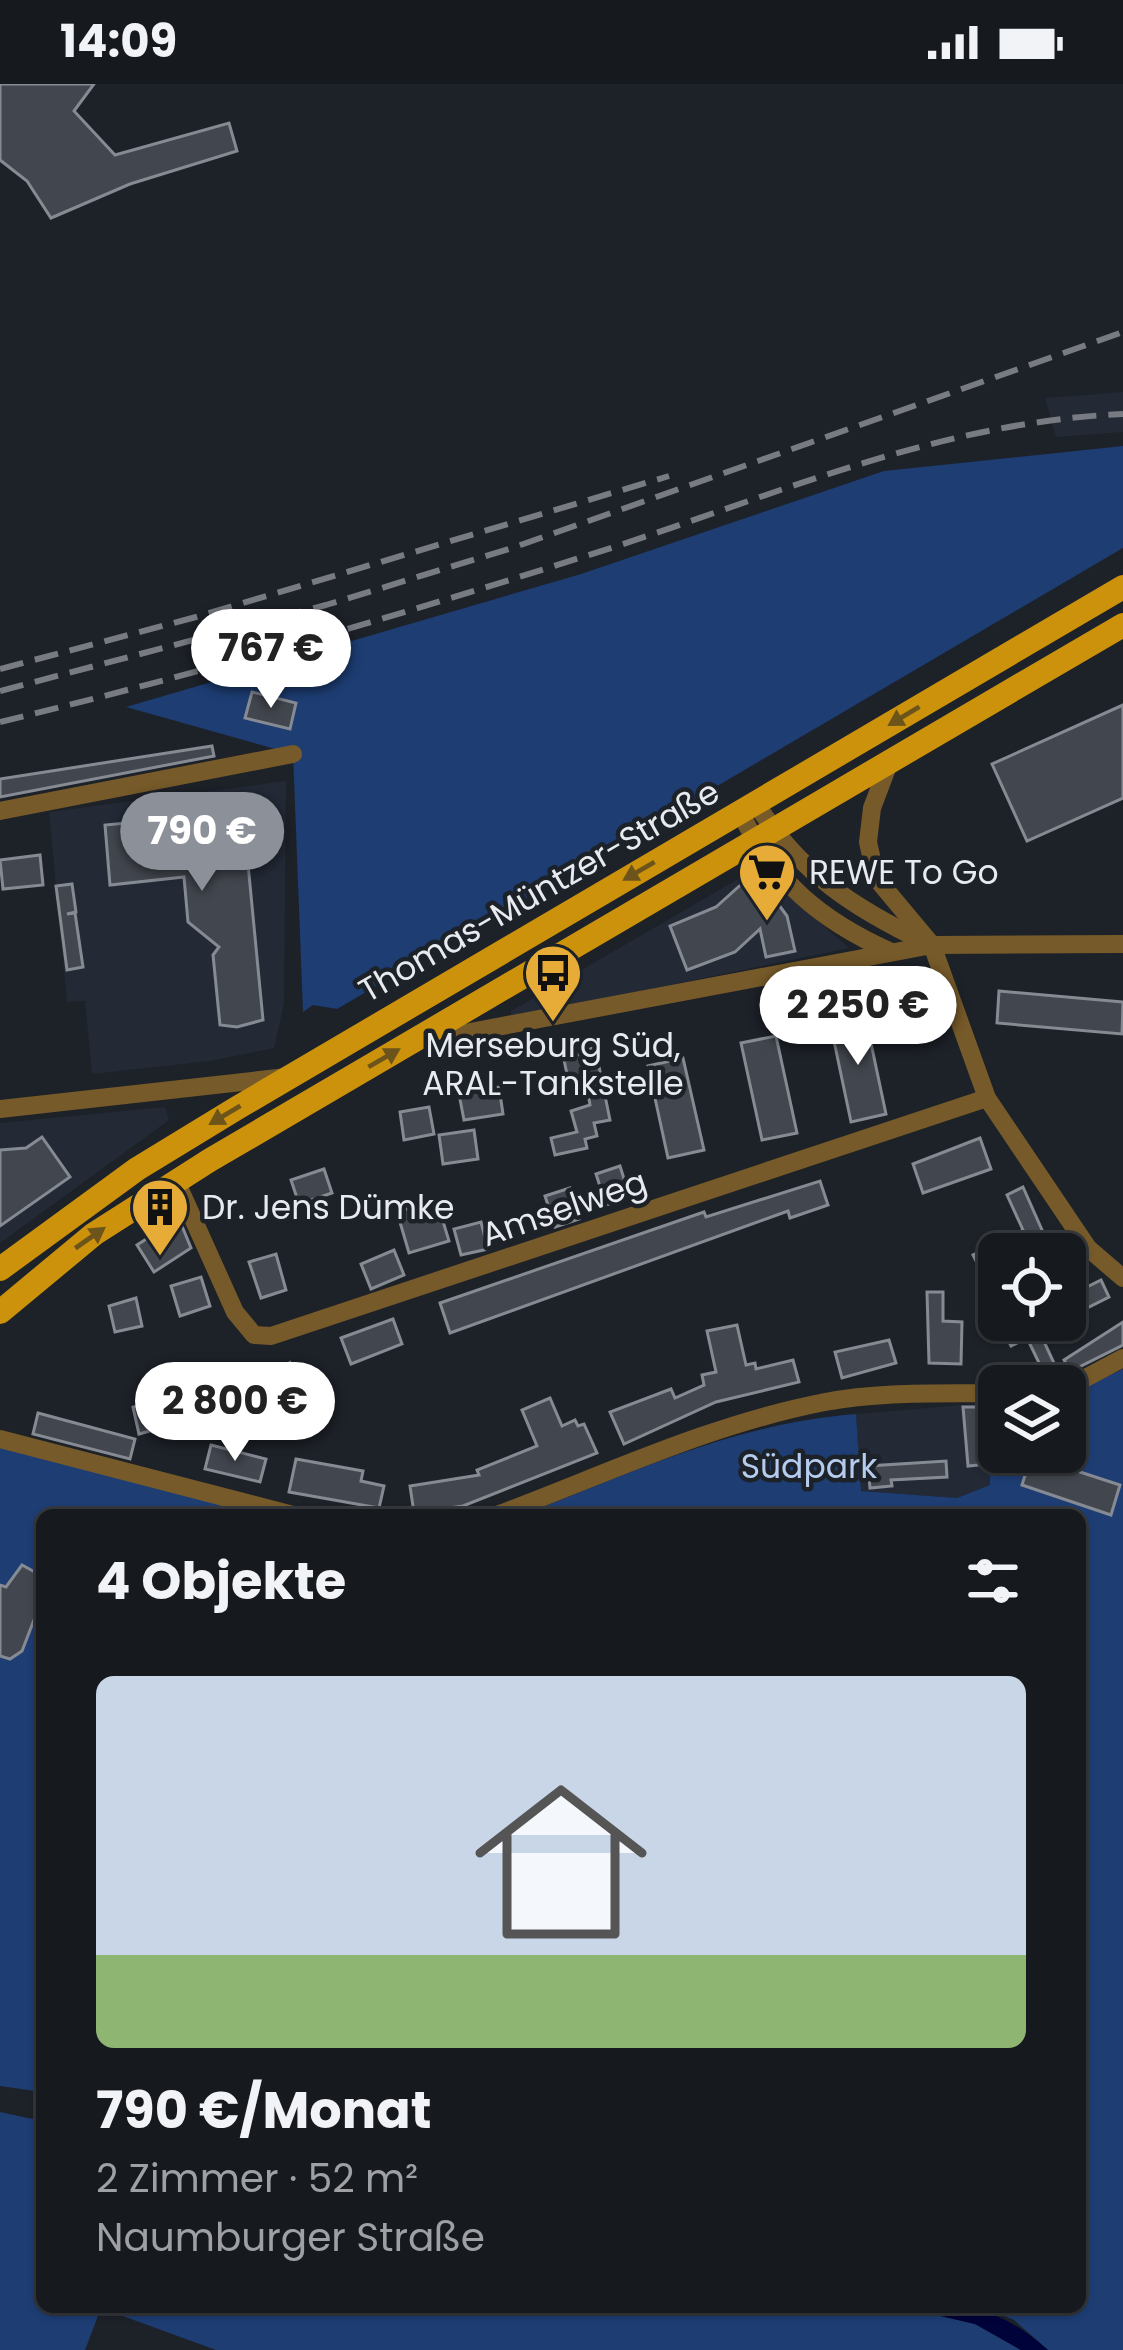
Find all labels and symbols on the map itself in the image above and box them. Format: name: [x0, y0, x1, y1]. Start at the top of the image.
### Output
pin: 767 €: [187, 609, 355, 711]
one-way arrow: [887, 704, 921, 725]
street label: Thomas-Müntzer-Straße: [350, 768, 728, 1014]
pin: 790 €: [118, 792, 286, 894]
supermarket icon: REWE To Go: [736, 841, 798, 923]
place label: REWE To Go: [809, 849, 999, 896]
one-way arrow: [622, 860, 655, 881]
bus stop icon: Merseburg Süd, ARAL-Tankstelle: [522, 942, 584, 1024]
pin: 2 250 €: [747, 966, 969, 1068]
place label: Merseburg Süd, ARAL-Tankstelle: [422, 1022, 684, 1107]
one-way arrow: [367, 1049, 400, 1070]
one-way arrow: [208, 1104, 242, 1125]
street label: Amselweg: [475, 1158, 653, 1258]
building icon: Dr. Jens Dümke: [129, 1176, 191, 1258]
place label: Dr. Jens Dümke: [202, 1184, 454, 1231]
one-way arrow: [74, 1227, 107, 1250]
pin: 2 800 €: [124, 1362, 346, 1464]
park label: Südpark: [741, 1443, 877, 1490]

